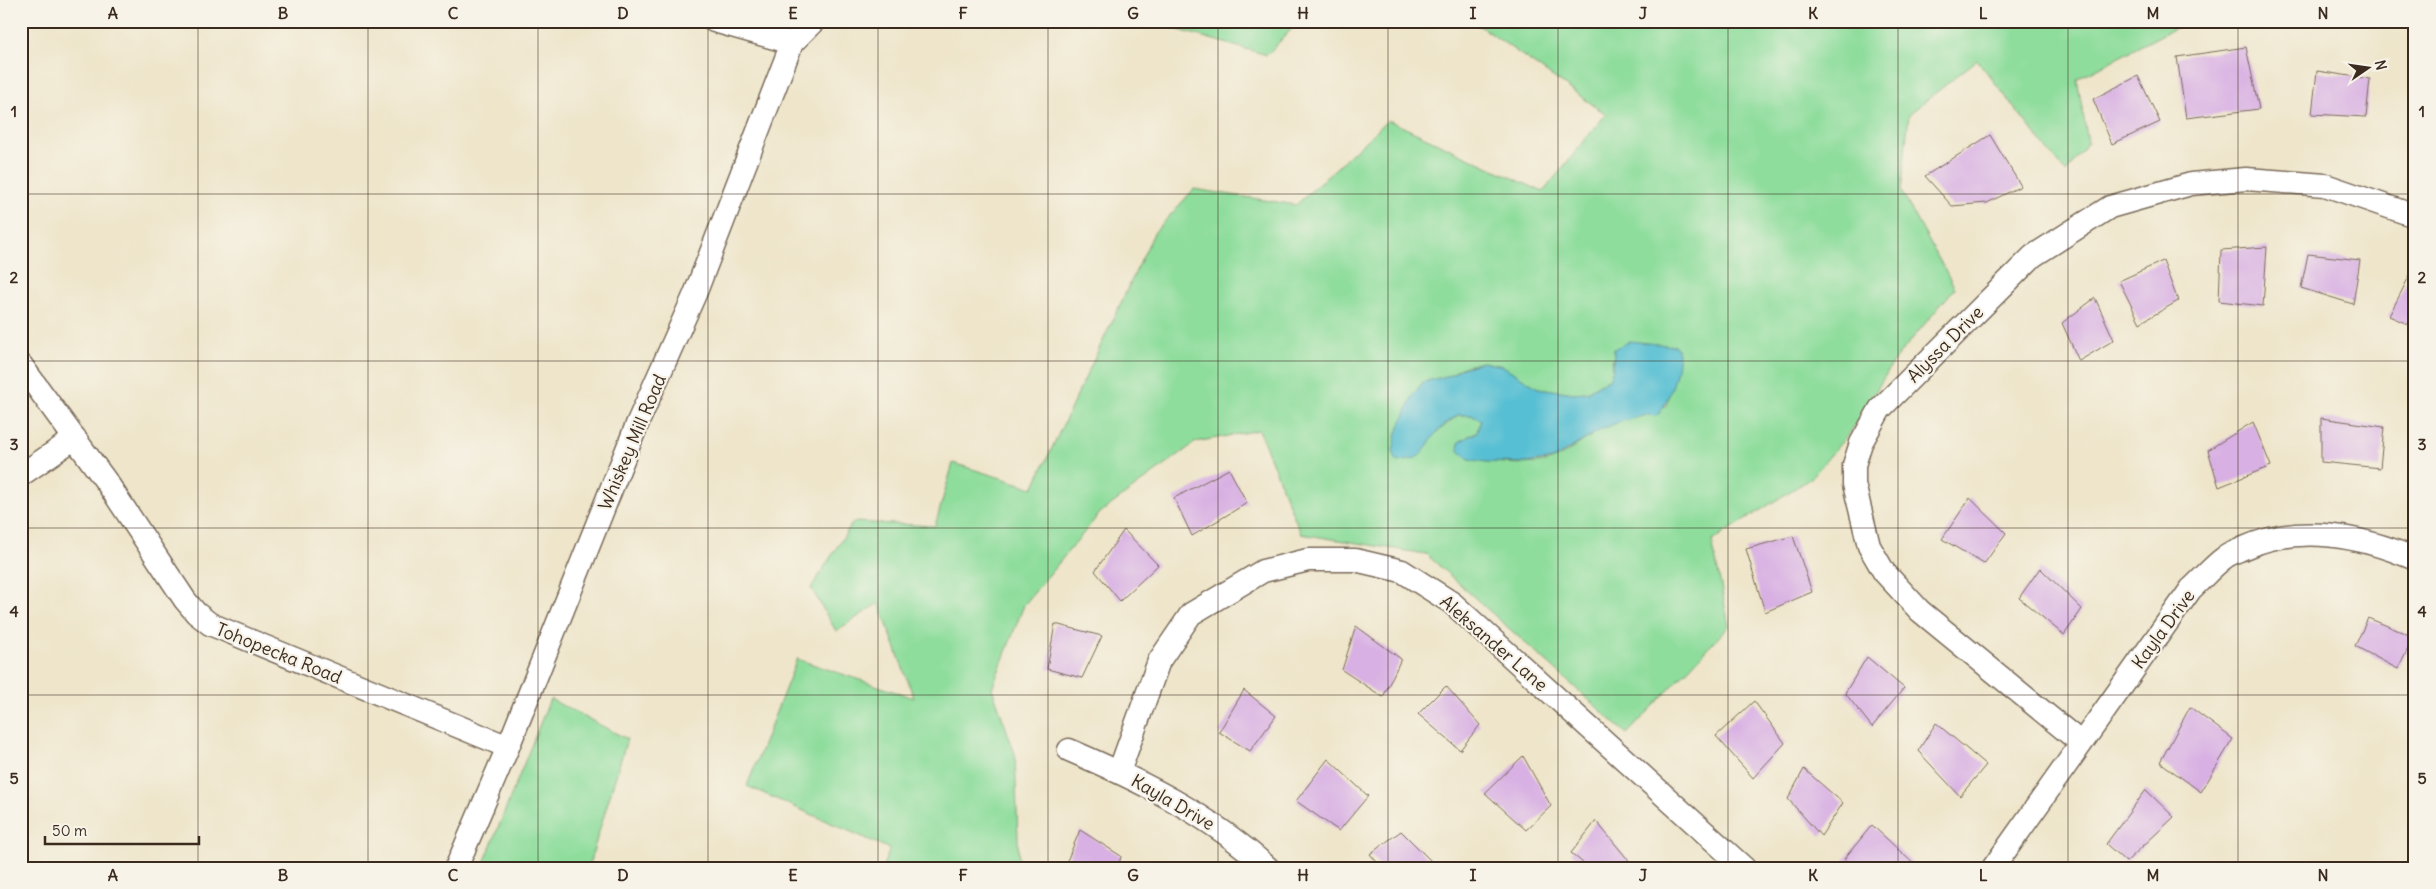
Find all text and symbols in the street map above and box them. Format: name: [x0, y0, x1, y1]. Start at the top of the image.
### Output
text: A: [108, 3, 118, 23]
text: B: [278, 3, 289, 23]
text: C: [448, 3, 459, 23]
text: D: [617, 3, 629, 23]
text: E: [788, 3, 798, 23]
text: F: [958, 3, 968, 23]
text: G: [1127, 3, 1139, 23]
text: H: [1297, 3, 1309, 23]
text: I: [1470, 3, 1477, 23]
text: J: [1639, 3, 1648, 23]
text: K: [1808, 3, 1818, 23]
text: L: [1979, 3, 1988, 23]
text: M: [2147, 3, 2160, 23]
text: N: [2317, 3, 2329, 23]
north arrow: [2344, 42, 2394, 92]
text: N: [2371, 58, 2391, 72]
text: 1: [11, 101, 17, 121]
text: 1: [2419, 101, 2425, 121]
text: 2: [10, 267, 19, 287]
text: 2: [2418, 267, 2427, 287]
street label: Alyssa Drive: [1902, 301, 1988, 387]
street label: Whiskey Mill Road: [593, 370, 671, 513]
text: 3: [9, 434, 19, 454]
text: 3: [2417, 434, 2427, 454]
street label: Kayla Drive: [2126, 585, 2200, 673]
street label: Aleksander Lane: [1435, 590, 1553, 696]
text: 4: [9, 601, 19, 621]
text: 4: [2417, 601, 2427, 621]
street label: Tohopecka Road: [213, 617, 346, 689]
text: 5: [9, 768, 19, 788]
text: 5: [2417, 768, 2427, 788]
street label: Kayla Drive: [1127, 769, 1219, 835]
scale bar: [45, 814, 199, 846]
text: 50 m: [52, 821, 87, 840]
text: A: [108, 865, 118, 885]
text: B: [278, 865, 289, 885]
text: C: [448, 865, 459, 885]
text: D: [617, 865, 629, 885]
text: E: [788, 865, 798, 885]
text: F: [958, 865, 968, 885]
text: G: [1127, 865, 1139, 885]
text: H: [1297, 865, 1309, 885]
text: I: [1470, 865, 1477, 885]
text: J: [1639, 865, 1648, 885]
text: K: [1808, 865, 1818, 885]
text: L: [1979, 865, 1988, 885]
text: M: [2147, 865, 2160, 885]
text: N: [2317, 865, 2329, 885]

